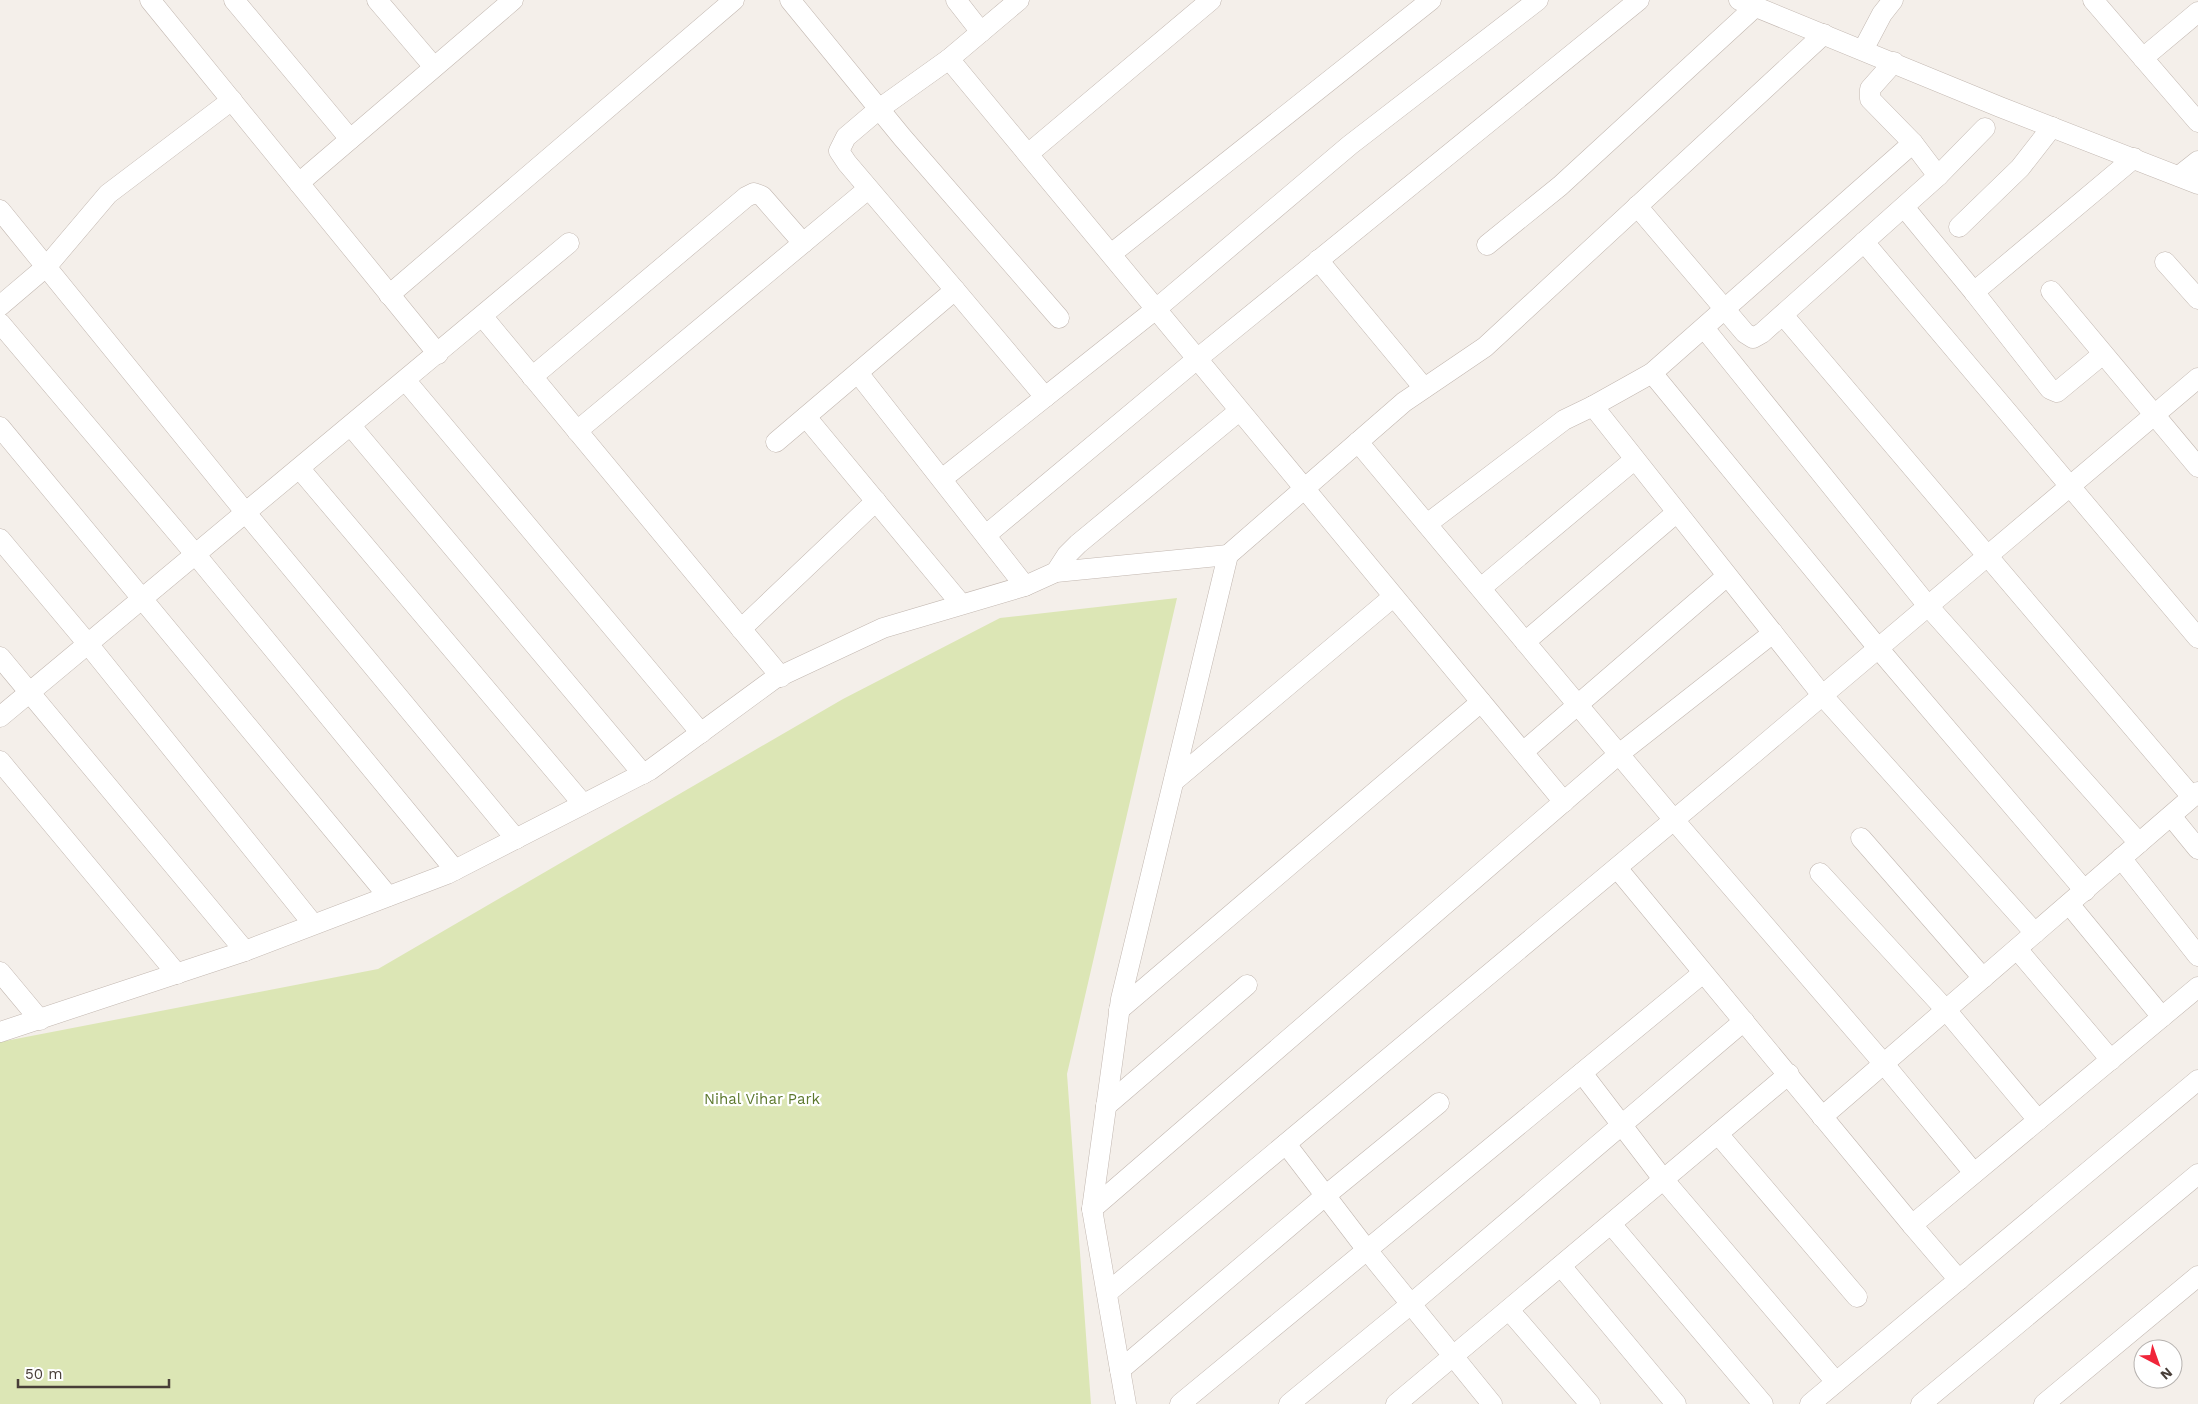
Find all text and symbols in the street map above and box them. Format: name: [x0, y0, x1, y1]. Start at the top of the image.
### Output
park label: Nihal Vihar Park: [704, 1090, 821, 1108]
north arrow: [2133, 1339, 2183, 1389]
scale bar: [18, 1356, 169, 1388]
text: N: [2157, 1364, 2176, 1383]
text: 50 m: [25, 1365, 62, 1383]

